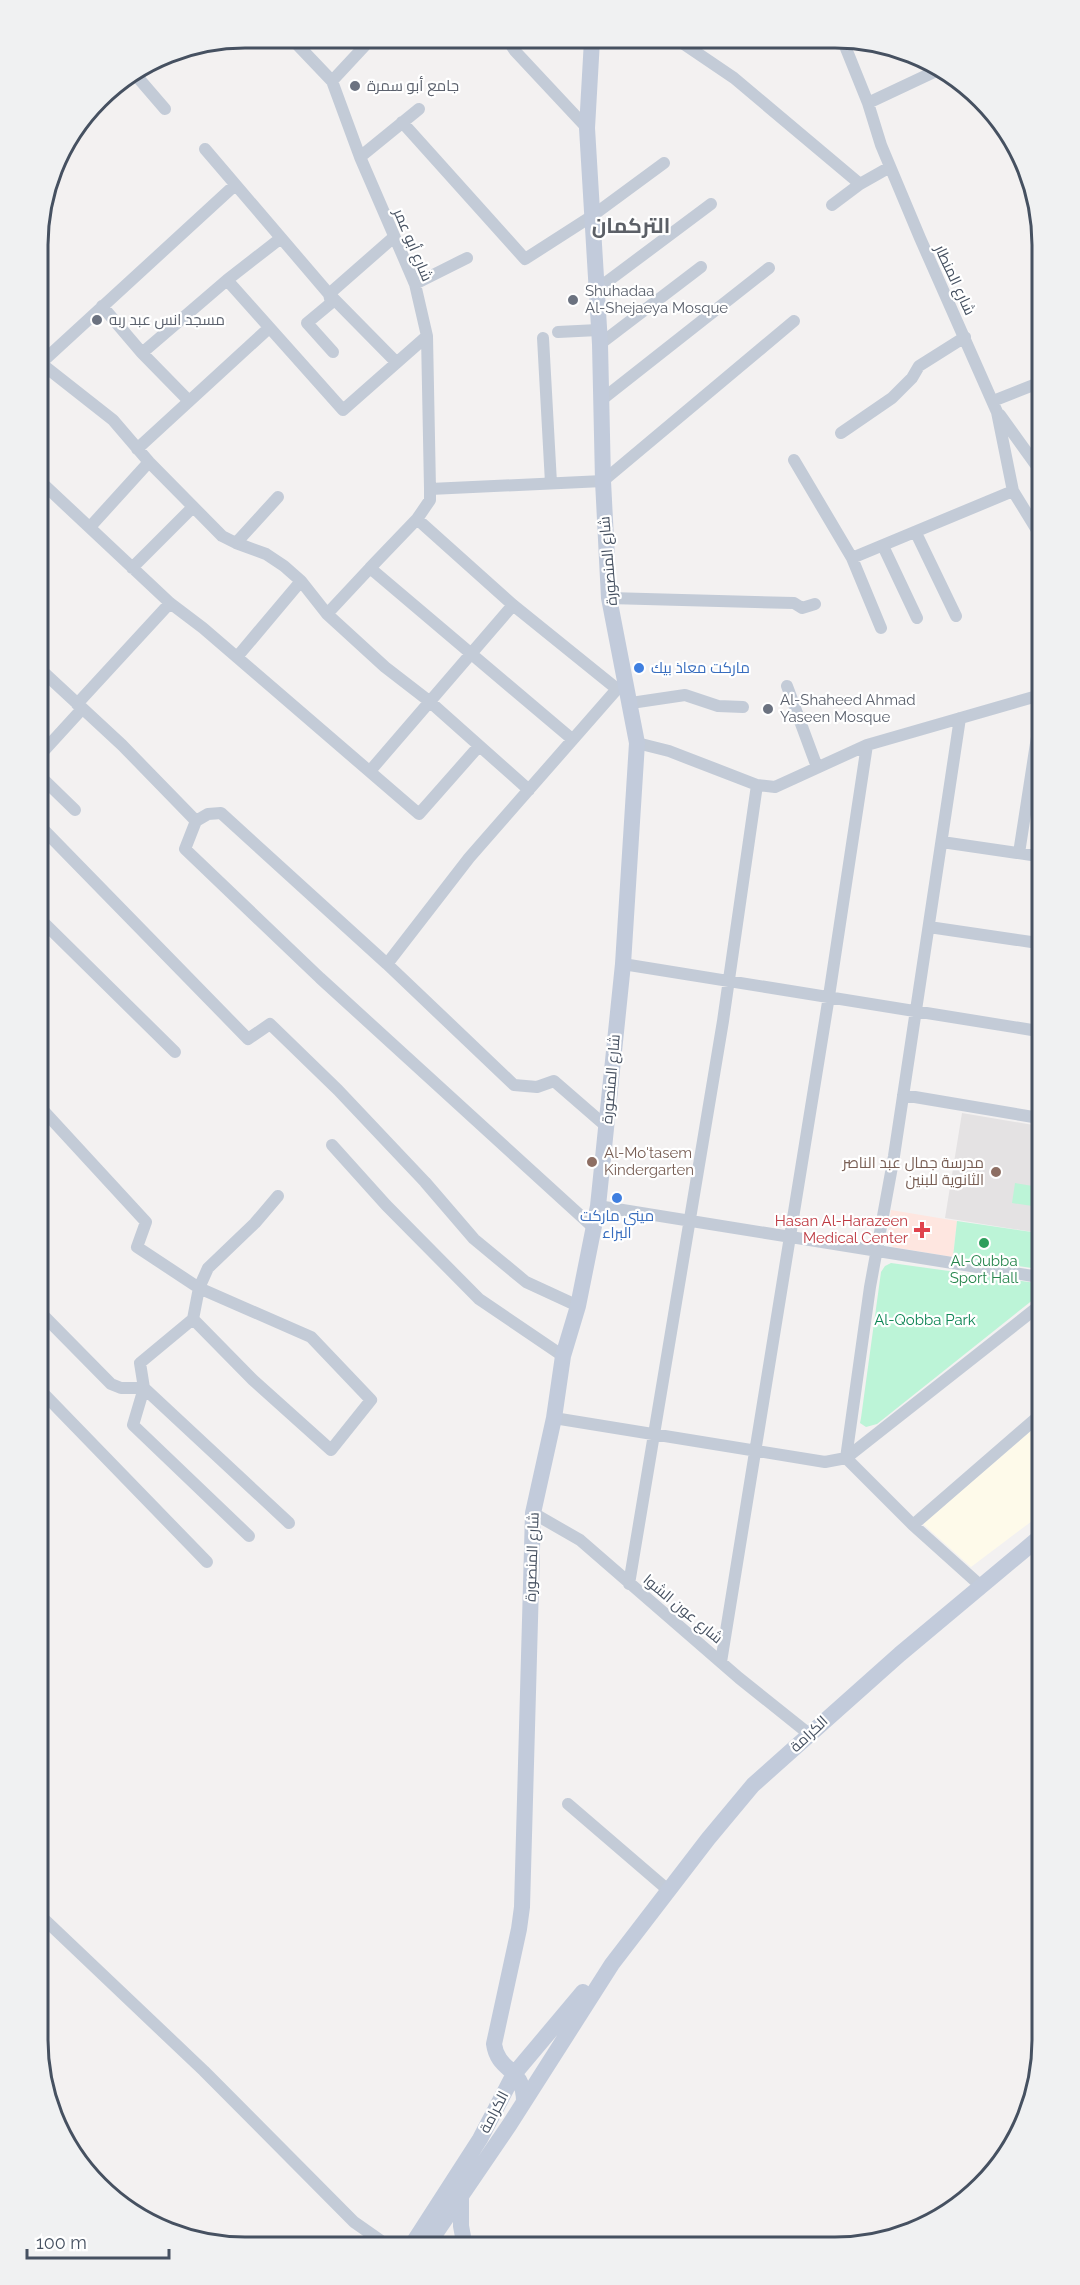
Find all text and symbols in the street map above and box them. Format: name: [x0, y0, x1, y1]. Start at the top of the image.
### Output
place label: جامع أبو سمرة: [367, 76, 459, 97]
marker: جامع أبو سمرة: [348, 79, 362, 93]
street label: شارع أبو عمر: [387, 205, 437, 285]
district label: التركمان: [592, 213, 670, 238]
street label: شارع المنطار: [929, 241, 979, 319]
place label: Shuhadaa Al-Shejaeya Mosque: [585, 282, 728, 317]
marker: Shuhadaa Al-Shejaeya Mosque: [566, 293, 580, 307]
place label: مسجد انس عبد ربه: [109, 311, 225, 330]
marker: مسجد انس عبد ربه: [90, 313, 104, 327]
street label: شارع المنصورة: [595, 515, 623, 606]
place label: ماركت معاذ بيك: [651, 659, 750, 677]
marker: ماركت معاذ بيك: [632, 661, 646, 675]
place label: Al-Shaheed Ahmad Yaseen Mosque: [780, 691, 916, 726]
marker: Al-Shaheed Ahmad Yaseen Mosque: [761, 702, 775, 716]
street label: شارع المنصورة: [598, 1034, 626, 1125]
place label: Al-Mo'tasem Kindergarten: [604, 1144, 694, 1179]
place label: مدرسة جمال عبد الناصر الثانوية للبنين: [841, 1154, 984, 1190]
marker: Al-Mo'tasem Kindergarten: [585, 1155, 599, 1169]
marker: مدرسة جمال عبد الناصر الثانوية للبنين: [989, 1165, 1003, 1179]
marker: ميني ماركت البراء: [610, 1191, 624, 1205]
place label: ميني ماركت البراء: [580, 1207, 654, 1242]
place label: Hasan Al-Harazeen Medical Center: [775, 1212, 909, 1247]
marker: Hasan Al-Harazeen Medical Center: [913, 1221, 931, 1239]
marker: Al-Qubba Sport Hall: [977, 1236, 991, 1250]
place label: Al-Qubba Sport Hall: [950, 1252, 1019, 1287]
park label: Al-Qobba Park: [874, 1311, 976, 1329]
street label: شارع المنصورة: [521, 1512, 545, 1602]
street label: شارع عون الشوا: [638, 1571, 726, 1649]
street label: الكرامة: [786, 1712, 832, 1756]
street label: الكرامة: [476, 2088, 512, 2136]
scale bar: [27, 2222, 170, 2260]
text: 100 m: [36, 2232, 87, 2253]

